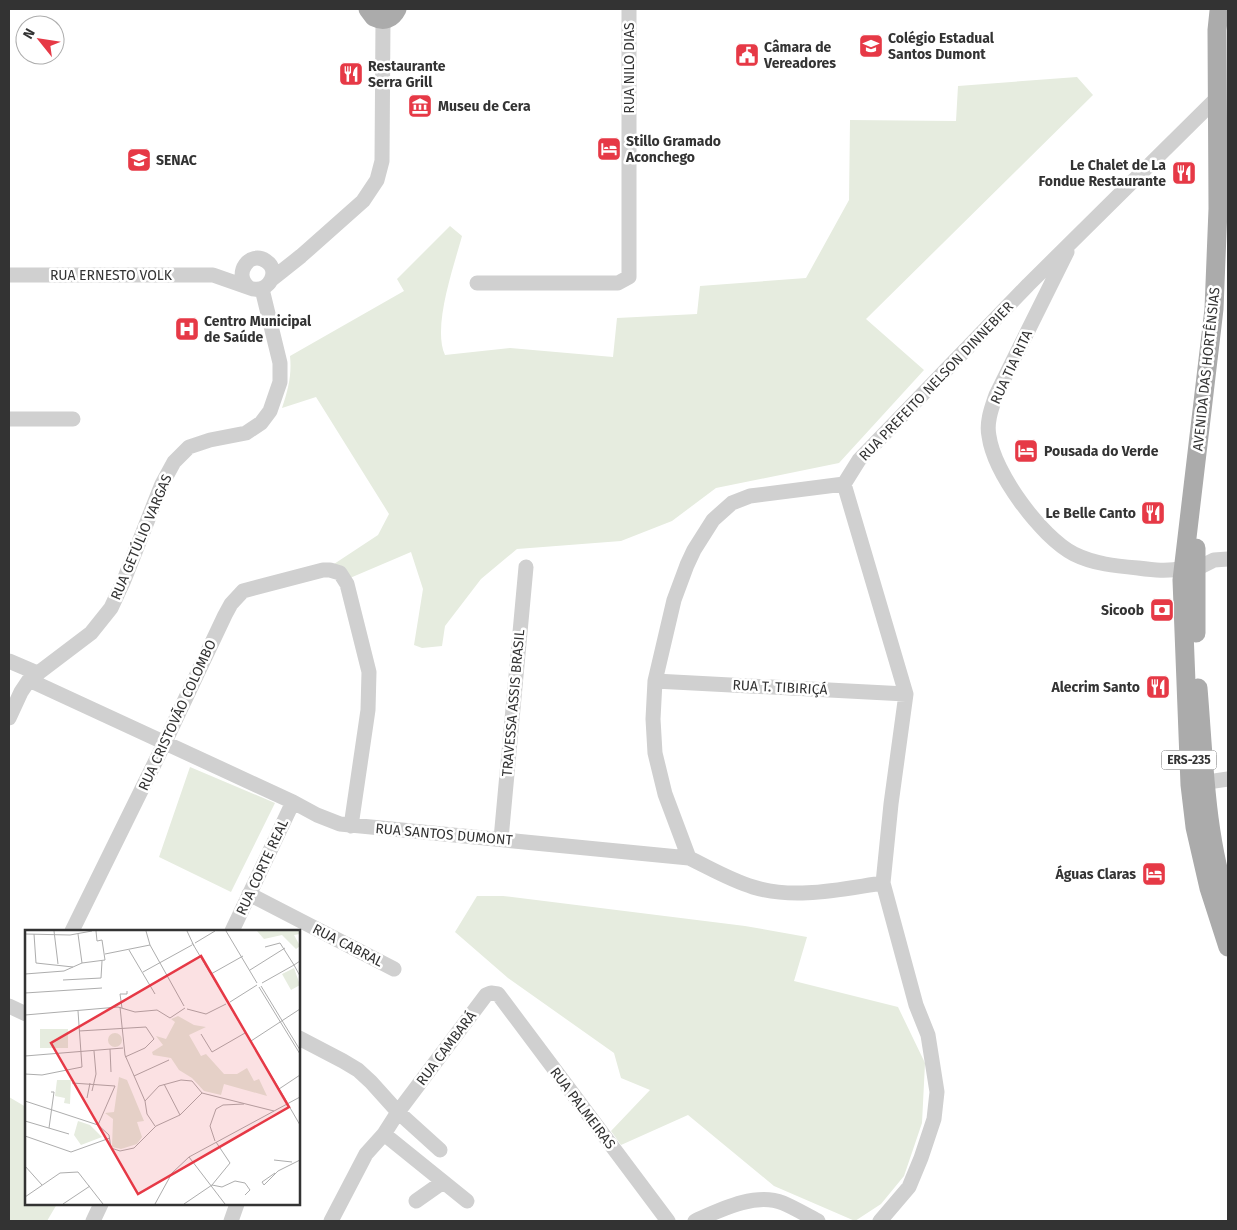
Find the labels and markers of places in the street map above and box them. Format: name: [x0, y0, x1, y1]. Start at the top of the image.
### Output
place label: Colégio Estadual Santos Dumont: [888, 30, 995, 63]
school or university icon: Colégio Estadual Santos Dumont: [858, 33, 884, 59]
place label: Câmara de Vereadores: [763, 39, 836, 72]
public building icon: Câmara de Vereadores: [734, 42, 760, 68]
place label: Restaurante Serra Grill: [368, 58, 446, 91]
restaurant icon: Restaurante Serra Grill: [338, 61, 364, 87]
museum icon: Museu de Cera: [407, 93, 433, 119]
place label: Museu de Cera: [438, 98, 531, 115]
place label: Stillo Gramado Aconchego: [625, 133, 721, 166]
hotel icon: Stillo Gramado Aconchego: [596, 136, 622, 162]
school or university icon: SENAC: [126, 147, 152, 173]
place label: SENAC: [156, 152, 197, 169]
place label: Le Chalet de La Fondue Restaurante: [1038, 157, 1166, 190]
restaurant icon: Le Chalet de La Fondue Restaurante: [1171, 160, 1197, 186]
place label: Centro Municipal de Saúde: [204, 313, 312, 346]
hospital icon: Centro Municipal de Saúde: [174, 316, 200, 342]
hotel icon: Pousada do Verde: [1013, 438, 1039, 464]
place label: Pousada do Verde: [1044, 443, 1159, 460]
restaurant icon: Le Belle Canto: [1140, 500, 1166, 526]
place label: Le Belle Canto: [1045, 505, 1136, 522]
bank icon: Sicoob: [1149, 597, 1175, 623]
place label: Sicoob: [1101, 602, 1144, 619]
restaurant icon: Alecrim Santo: [1145, 674, 1171, 700]
place label: Alecrim Santo: [1050, 679, 1140, 696]
hotel icon: Águas Claras: [1141, 861, 1167, 887]
place label: Águas Claras: [1054, 865, 1136, 883]

